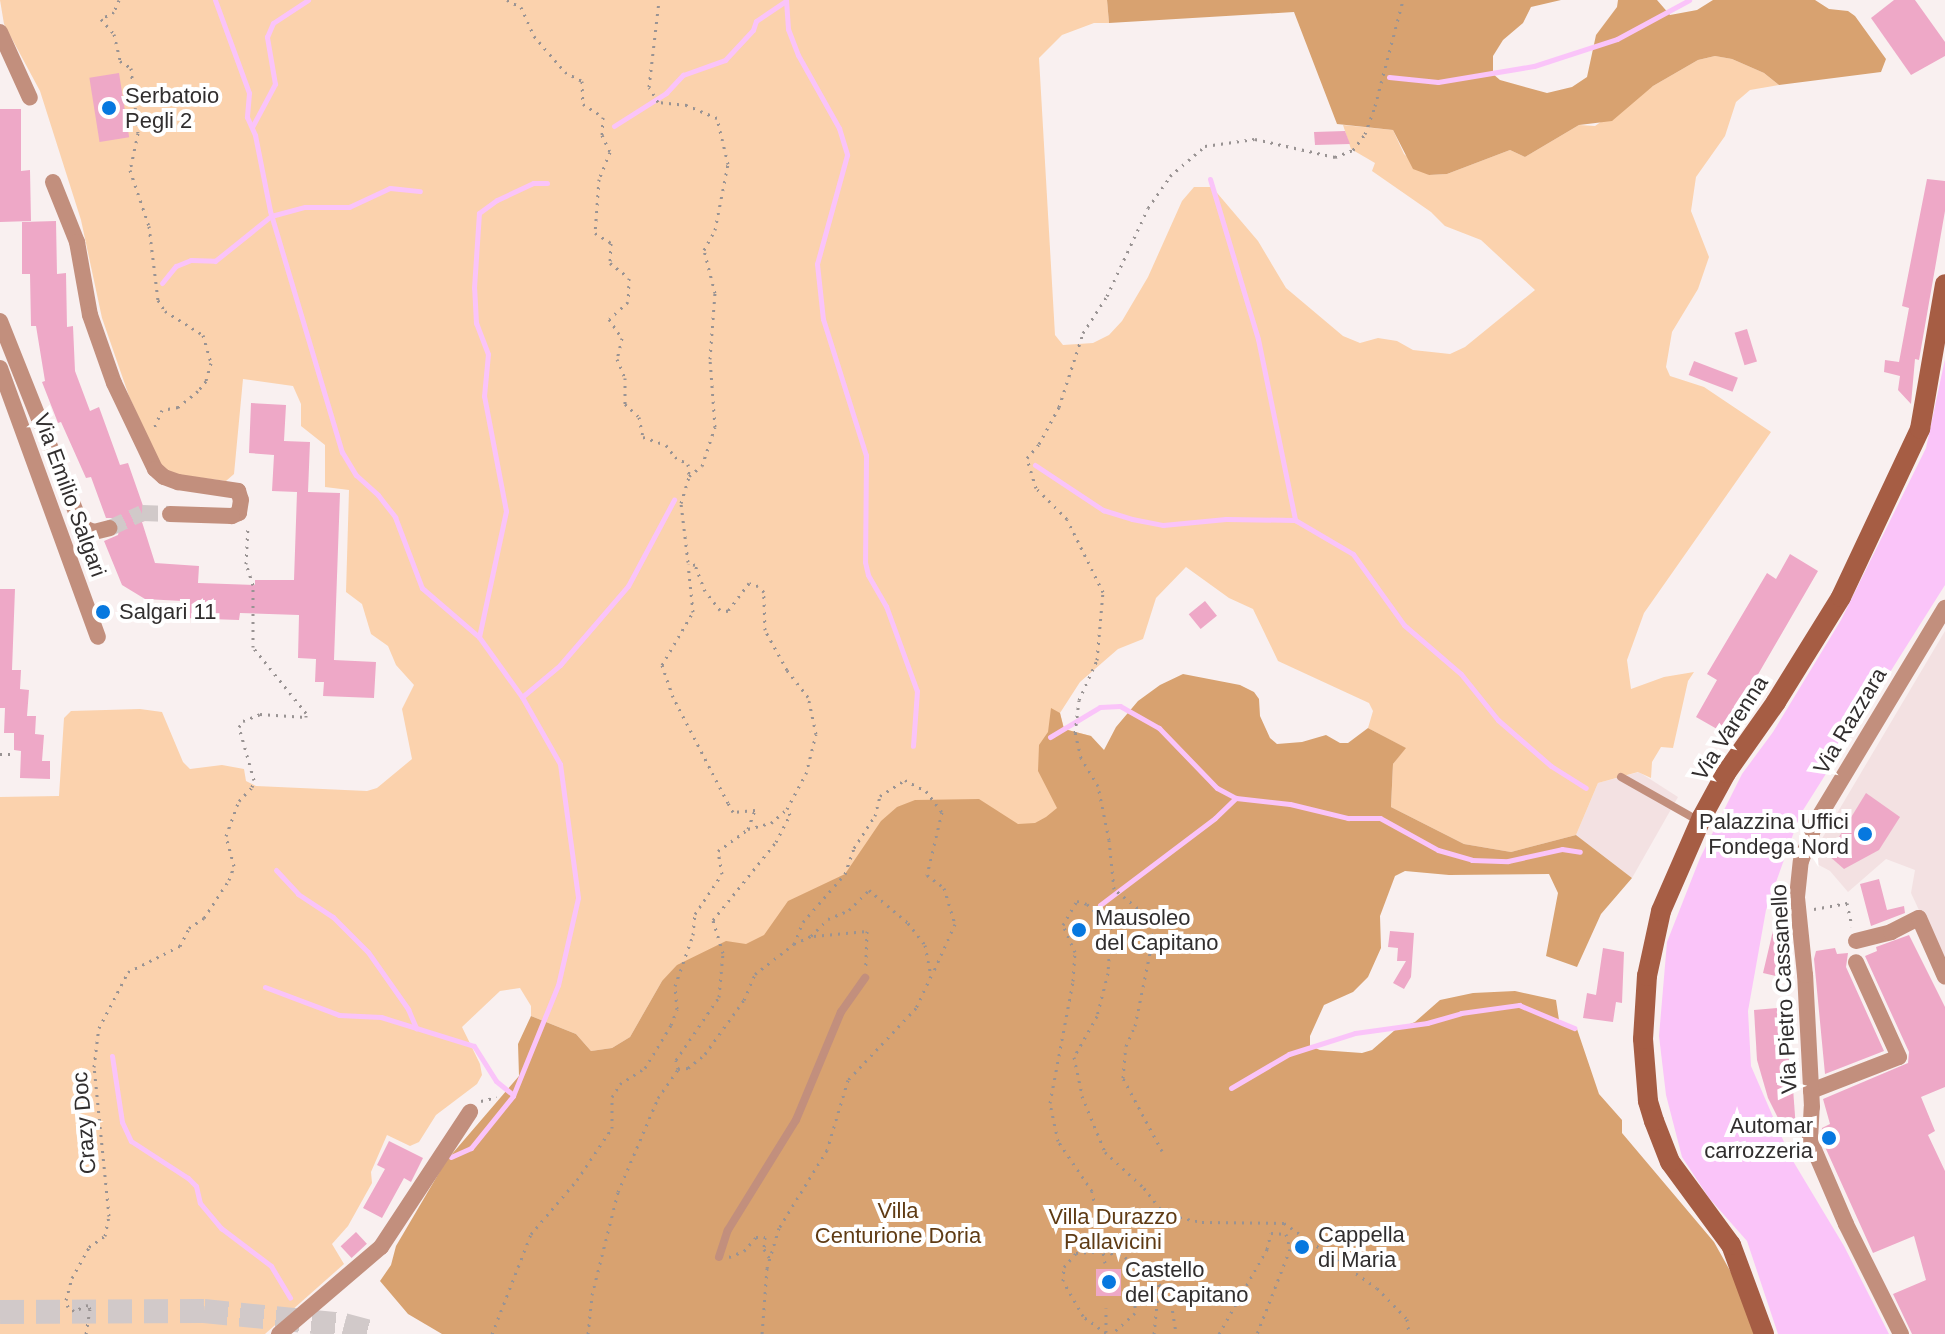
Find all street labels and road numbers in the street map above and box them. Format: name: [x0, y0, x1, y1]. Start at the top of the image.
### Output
street label: Via Emilio Salgari: [28, 410, 112, 580]
street label: Via Razzara: [1808, 663, 1892, 779]
street label: Via Varenna: [1687, 671, 1773, 785]
street label: Via Pietro Cassanello: [1765, 883, 1803, 1095]
street label: Crazy Doc: [66, 1071, 102, 1175]

